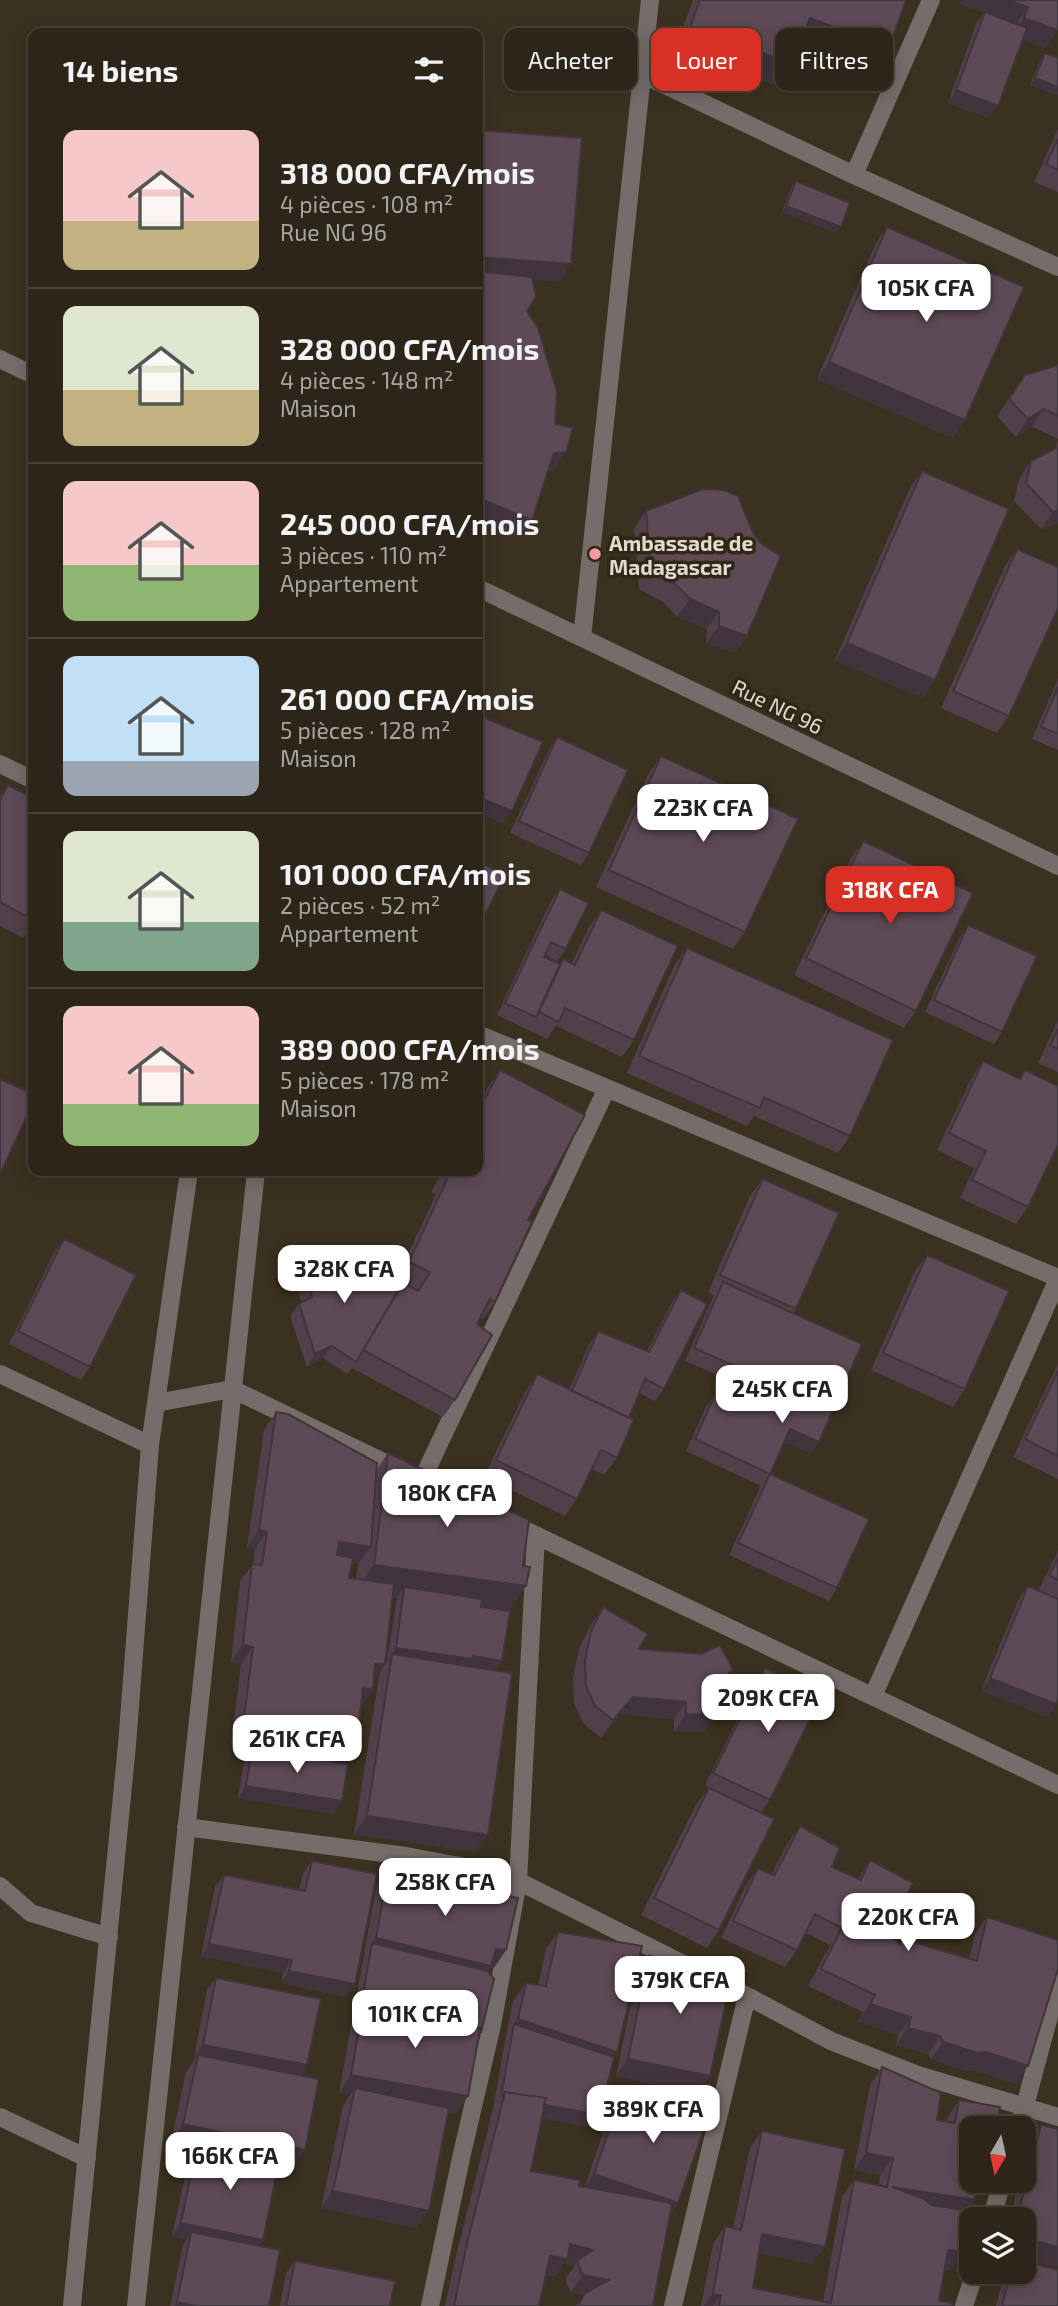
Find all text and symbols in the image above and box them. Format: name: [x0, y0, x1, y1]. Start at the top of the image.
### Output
chip: Acheter: [504, 28, 637, 91]
chip: Louer: [651, 28, 761, 91]
chip: Filtres: [775, 28, 893, 91]
icon: filters: [410, 51, 448, 89]
text: 14 biens: [63, 52, 179, 88]
text: 318 000 CFA/mois: [280, 154, 535, 190]
icon: home: [119, 158, 203, 242]
text: 4 pièces · 108 m²: [280, 190, 453, 218]
text: Rue NG 96: [280, 218, 387, 246]
pin: 105K CFA: [854, 264, 998, 324]
text: 105K CFA: [878, 273, 974, 301]
text: 328 000 CFA/mois: [280, 330, 539, 366]
icon: home: [119, 334, 203, 418]
text: 4 pièces · 148 m²: [280, 366, 454, 394]
text: Maison: [280, 394, 357, 422]
text: 245 000 CFA/mois: [280, 505, 539, 541]
icon: home: [119, 509, 203, 593]
place label: Ambassade de Madagascar: [609, 530, 753, 579]
text: 3 pièces · 110 m²: [280, 541, 447, 569]
marker: Ambassade de Madagascar: [587, 546, 603, 562]
text: Appartement: [280, 569, 419, 597]
street label: Rue NG 96: [729, 673, 827, 739]
text: 261 000 CFA/mois: [280, 680, 534, 716]
icon: home: [119, 684, 203, 768]
text: 5 pièces · 128 m²: [280, 716, 450, 744]
text: Maison: [280, 744, 357, 772]
pin: 223K CFA: [631, 784, 775, 844]
text: 223K CFA: [653, 793, 753, 821]
text: 101 000 CFA/mois: [280, 855, 531, 891]
icon: home: [119, 859, 203, 943]
pin: 318K CFA: [818, 866, 962, 926]
text: 318K CFA: [842, 875, 938, 903]
text: 2 pièces · 52 m²: [280, 891, 440, 919]
text: Appartement: [280, 919, 419, 947]
text: 389 000 CFA/mois: [280, 1030, 540, 1066]
icon: home: [119, 1034, 203, 1118]
text: 5 pièces · 178 m²: [280, 1066, 449, 1094]
text: Maison: [280, 1094, 357, 1122]
pin: 328K CFA: [272, 1246, 416, 1305]
text: 328K CFA: [294, 1254, 394, 1282]
pin: 245K CFA: [710, 1366, 854, 1425]
text: 245K CFA: [732, 1374, 832, 1402]
pin: 180K CFA: [375, 1470, 519, 1529]
text: 180K CFA: [398, 1478, 496, 1506]
pin: 209K CFA: [696, 1674, 840, 1734]
text: 209K CFA: [717, 1683, 819, 1711]
pin: 261K CFA: [225, 1716, 369, 1775]
text: 261K CFA: [249, 1724, 345, 1752]
pin: 258K CFA: [373, 1858, 517, 1918]
text: 258K CFA: [395, 1867, 495, 1895]
pin: 220K CFA: [836, 1894, 980, 1953]
text: 220K CFA: [858, 1902, 958, 1930]
pin: 379K CFA: [608, 1956, 752, 2016]
text: 379K CFA: [631, 1965, 729, 1993]
pin: 101K CFA: [343, 1990, 487, 2050]
text: 101K CFA: [368, 1999, 462, 2027]
pin: 389K CFA: [581, 2086, 725, 2145]
text: 389K CFA: [603, 2094, 703, 2122]
north arrow: [959, 2116, 1036, 2193]
map controls: [959, 2116, 1036, 2284]
pin: 166K CFA: [158, 2132, 302, 2192]
text: 166K CFA: [182, 2141, 278, 2169]
button: layers: [959, 2207, 1036, 2284]

